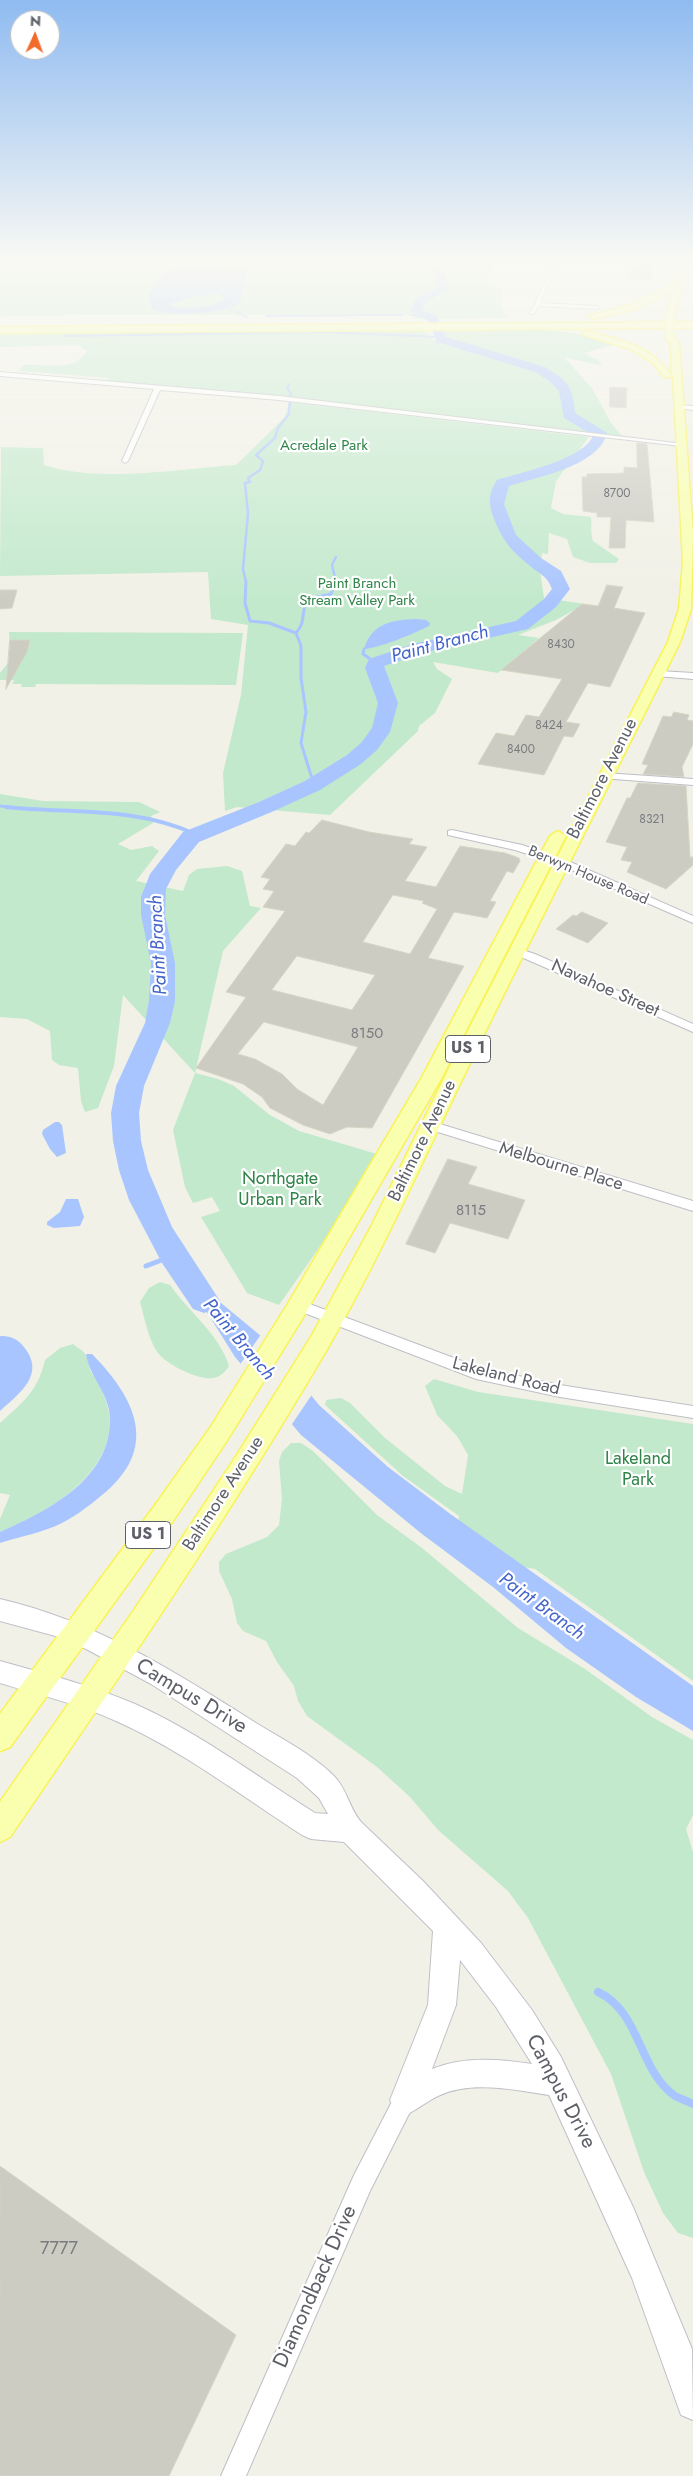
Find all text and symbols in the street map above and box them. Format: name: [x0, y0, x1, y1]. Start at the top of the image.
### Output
north arrow: [10, 10, 60, 60]
text: N: [30, 11, 41, 31]
park label: Acredale Park: [280, 437, 368, 455]
house number: 8700: [603, 487, 631, 501]
park label: Paint Branch Stream Valley Park: [299, 575, 415, 610]
water label: Paint Branch: [389, 621, 491, 669]
house number: 8430: [547, 638, 575, 652]
street label: Baltimore Avenue: [563, 715, 643, 843]
house number: 8424: [535, 719, 563, 733]
house number: 8400: [507, 743, 535, 757]
house number: 8321: [639, 813, 665, 827]
street label: Berwyn House Road: [525, 843, 651, 909]
water label: Paint Branch: [145, 895, 173, 995]
street label: Navahoe Street: [548, 956, 662, 1022]
house number: 8150: [351, 1025, 383, 1043]
road number: US 1: [446, 1036, 490, 1062]
street label: Baltimore Avenue: [384, 1077, 462, 1205]
street label: Melbourne Place: [496, 1138, 626, 1196]
park label: Northgate Urban Park: [238, 1169, 322, 1212]
house number: 8115: [456, 1202, 486, 1220]
water label: Paint Branch: [197, 1294, 279, 1386]
street label: Lakeland Road: [450, 1353, 562, 1401]
street label: Baltimore Avenue: [179, 1433, 269, 1555]
park label: Lakeland Park: [605, 1449, 671, 1492]
road number: US 1: [126, 1522, 170, 1548]
water label: Paint Branch: [494, 1568, 588, 1646]
street label: Campus Drive: [131, 1654, 251, 1740]
street label: Campus Drive: [519, 2031, 601, 2153]
street label: Diamondback Drive: [269, 2202, 363, 2372]
house number: 7777: [40, 2239, 78, 2261]

